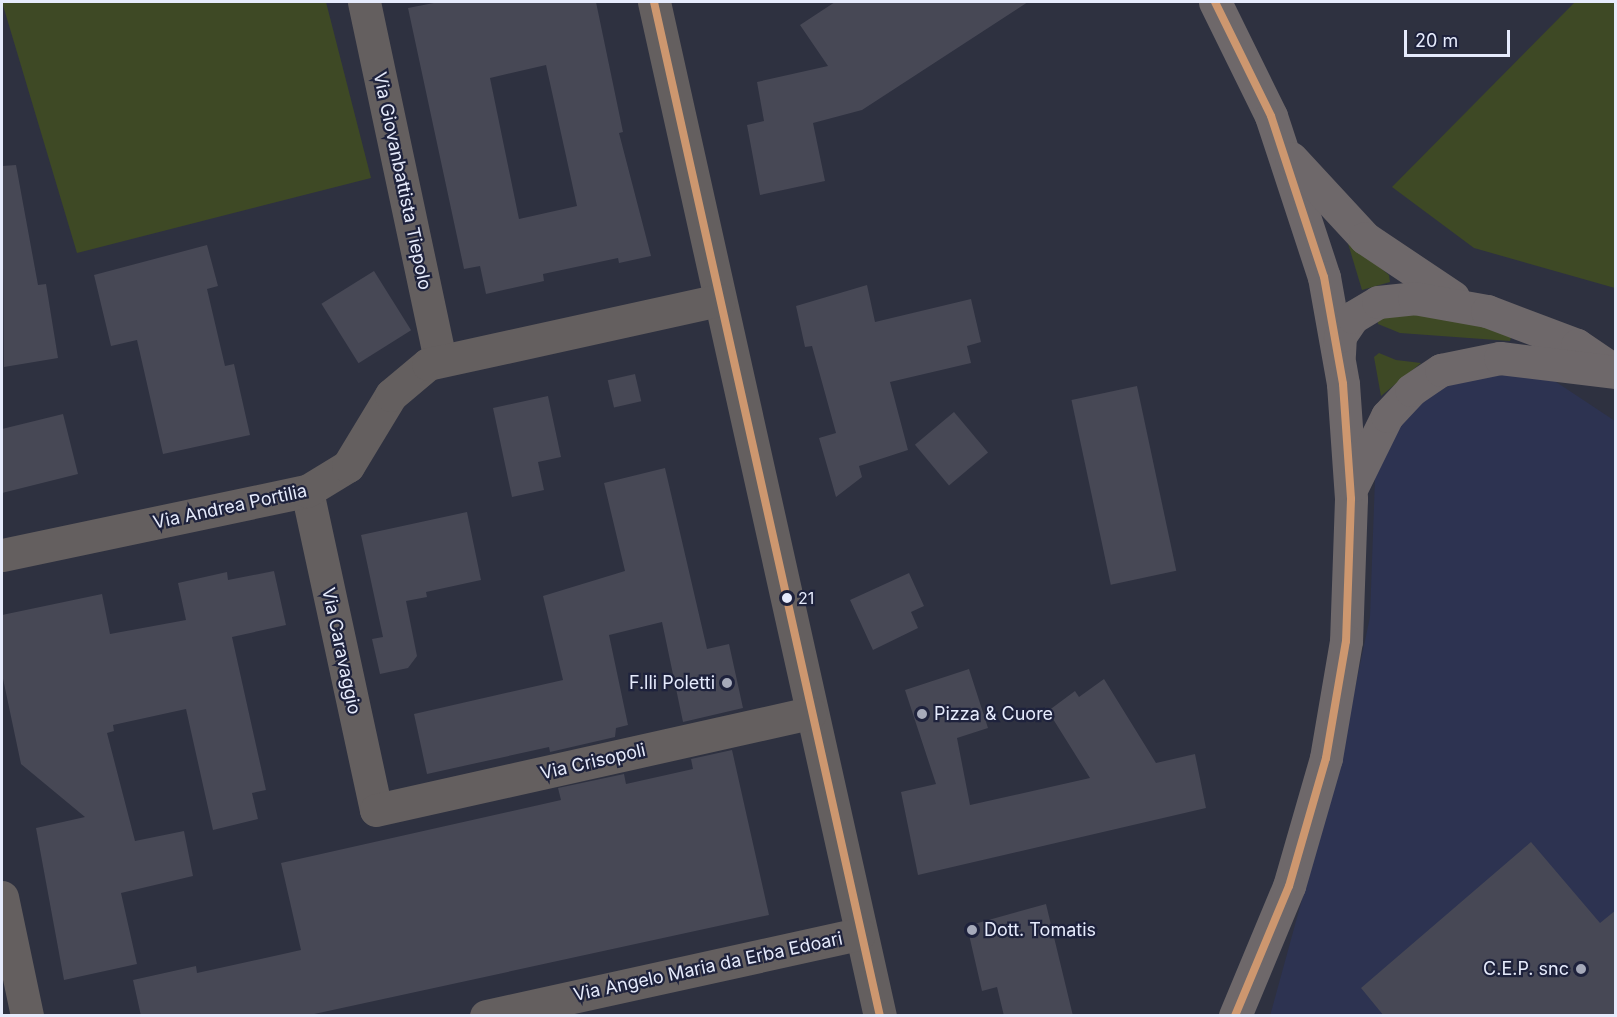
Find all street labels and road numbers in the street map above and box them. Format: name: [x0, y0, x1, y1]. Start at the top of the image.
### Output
street label: Via Giovanbattista Tiepolo: [368, 70, 436, 292]
street label: Via Andrea Portilia: [151, 480, 309, 534]
street label: Via Caravaggio: [317, 586, 365, 716]
street label: Via Crisopoli: [538, 739, 648, 785]
street label: Via Angelo Maria da Erba Edoari: [572, 928, 844, 1006]

